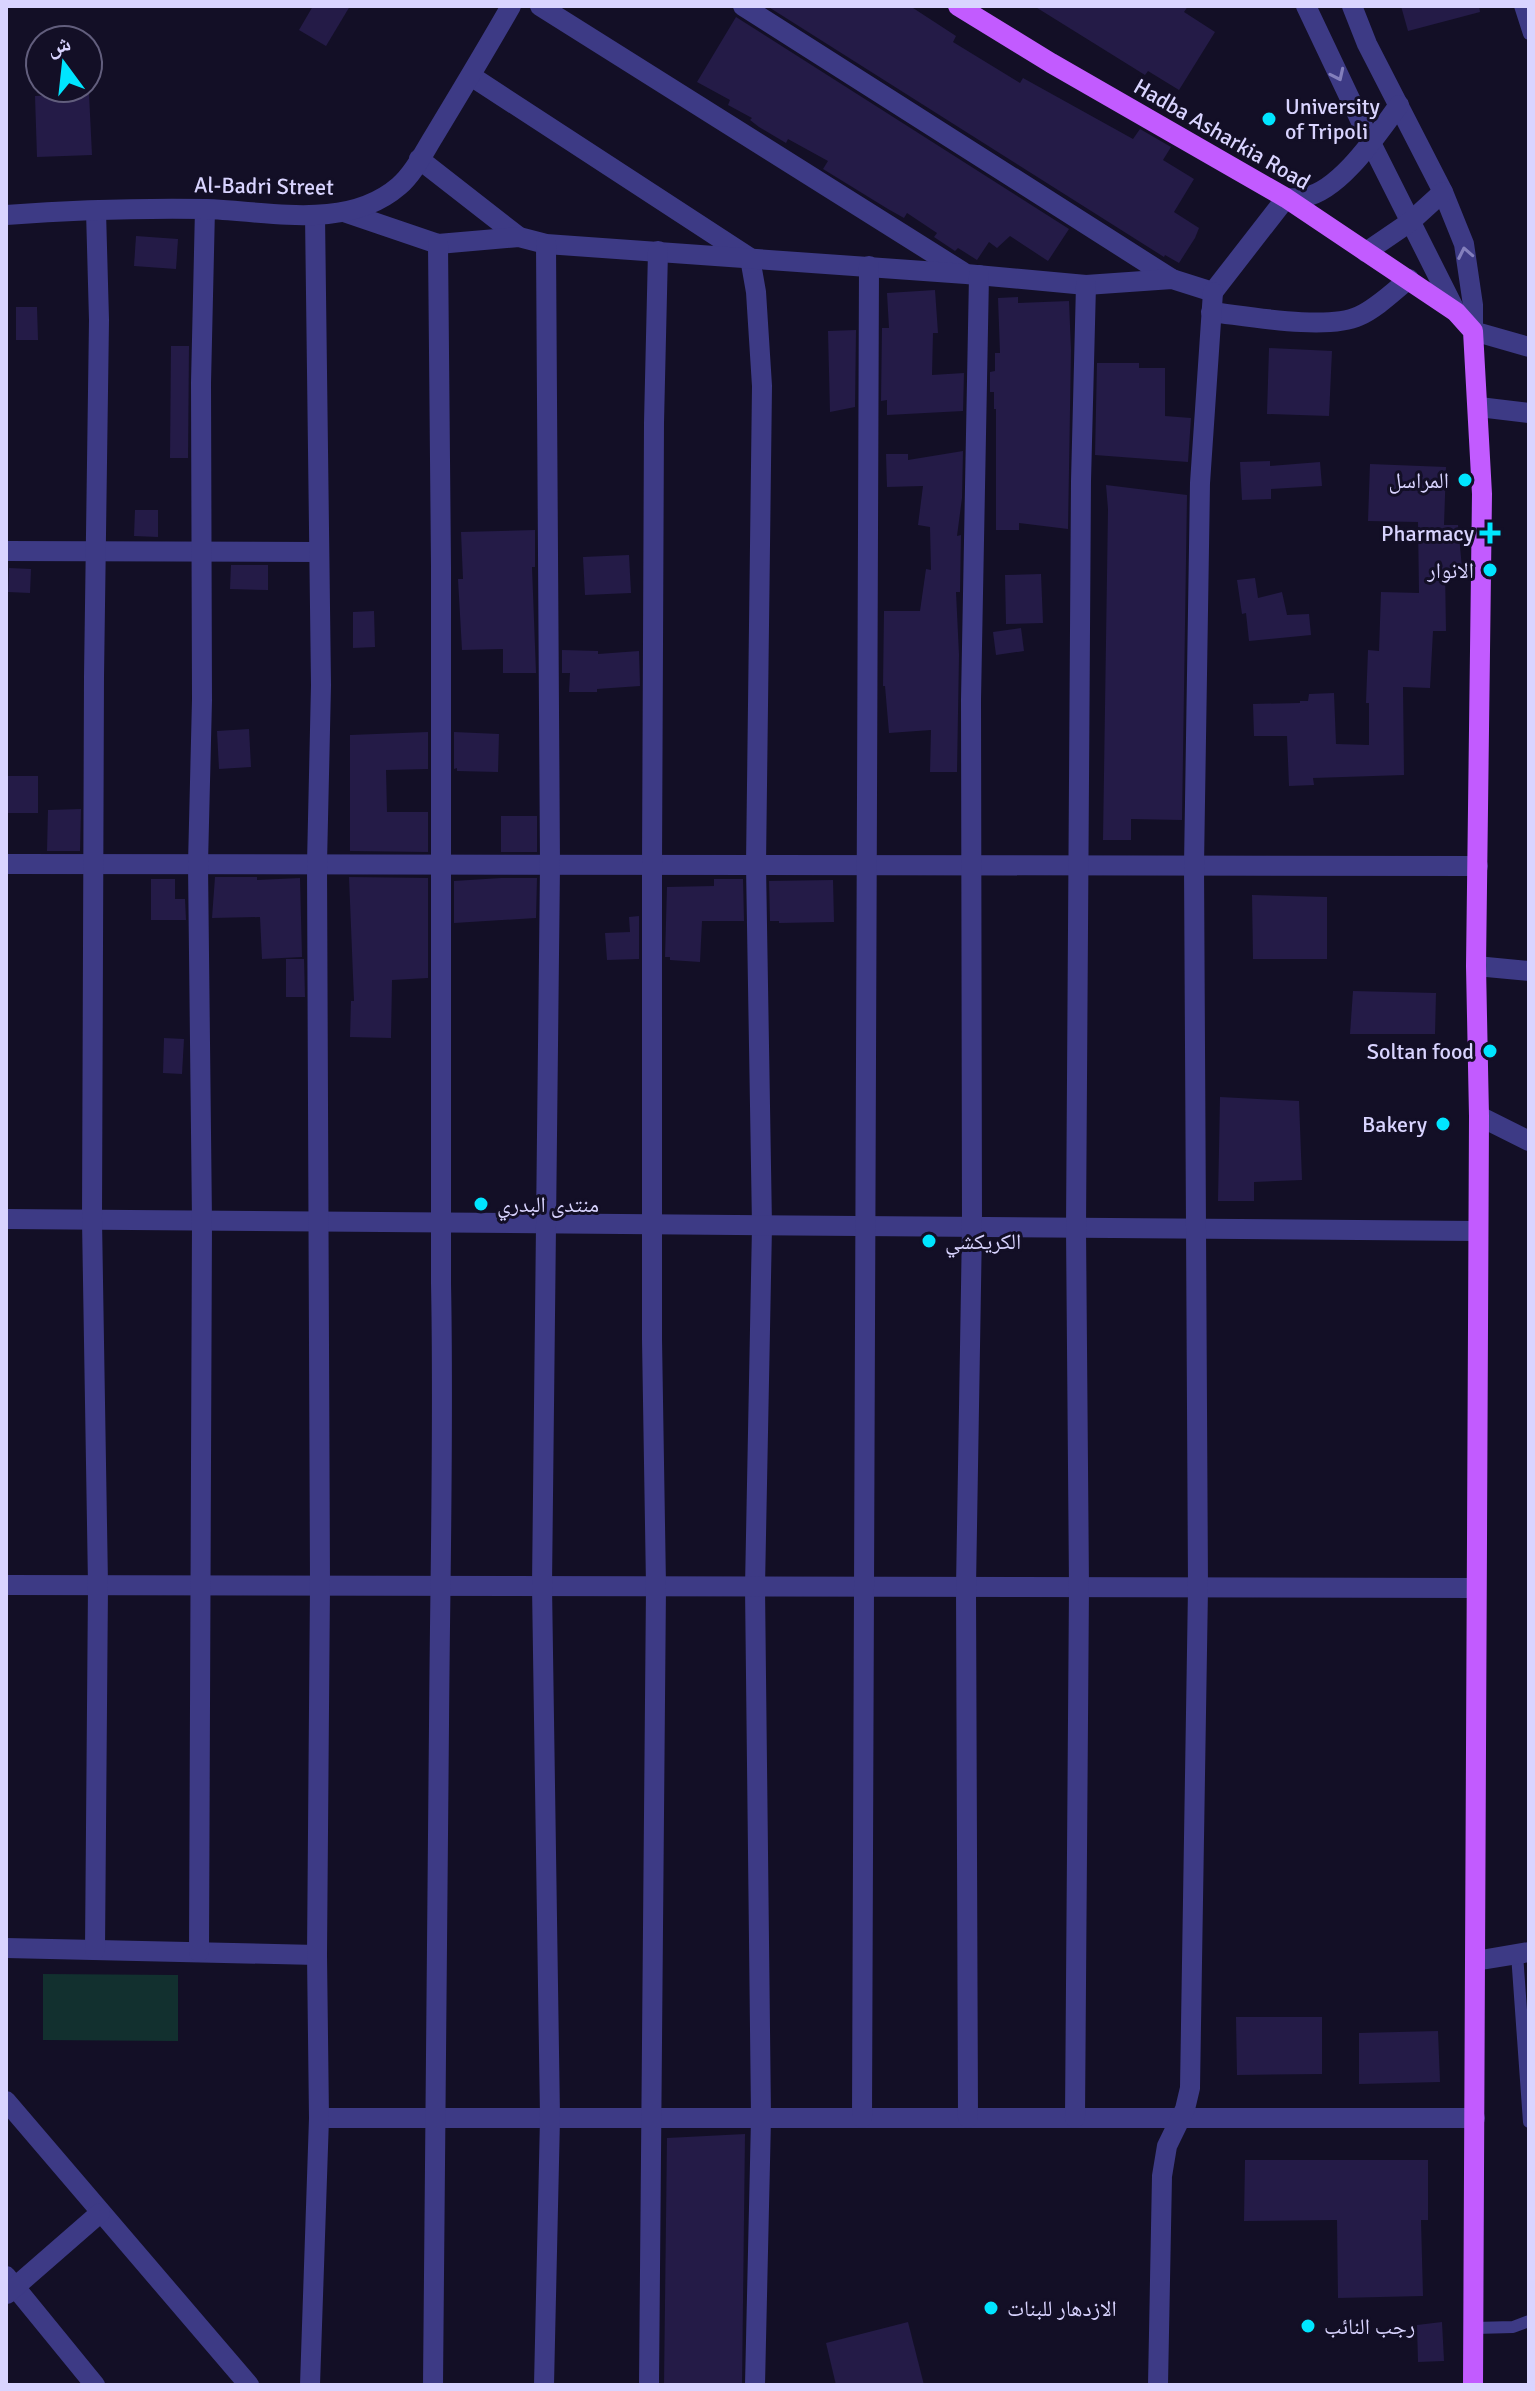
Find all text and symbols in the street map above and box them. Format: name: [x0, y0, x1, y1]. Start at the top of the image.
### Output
north arrow: [24, 24, 104, 104]
text: ش: [44, 29, 74, 61]
one-way arrow: [1328, 66, 1344, 81]
street label: Hadba Asharkia Road: [1129, 72, 1315, 196]
place label: University of Tripoli: [1285, 93, 1381, 145]
marker: University of Tripoli: [1260, 110, 1278, 128]
street label: Al-Badri Street: [194, 171, 334, 201]
one-way arrow: [1457, 247, 1474, 260]
place label: المراسل: [1388, 467, 1449, 494]
marker: المراسل: [1456, 471, 1474, 489]
place label: Pharmacy: [1381, 520, 1475, 547]
marker: Pharmacy: [1481, 524, 1499, 542]
place label: الانوار: [1426, 557, 1474, 584]
marker: الانوار: [1481, 561, 1499, 579]
place label: Soltan food: [1367, 1038, 1474, 1065]
marker: Soltan food: [1481, 1042, 1499, 1060]
place label: Bakery: [1362, 1111, 1428, 1138]
marker: Bakery: [1434, 1115, 1452, 1133]
place label: منتدى البدري: [497, 1191, 599, 1221]
marker: منتدى البدري: [472, 1195, 490, 1213]
place label: الكريكشي: [945, 1228, 1021, 1258]
marker: الكريكشي: [920, 1232, 938, 1250]
place label: الازدهار للبنات: [1007, 2295, 1117, 2322]
marker: الازدهار للبنات: [982, 2299, 1000, 2317]
place label: رجب النائب: [1324, 2313, 1415, 2340]
marker: رجب النائب: [1299, 2317, 1317, 2335]

